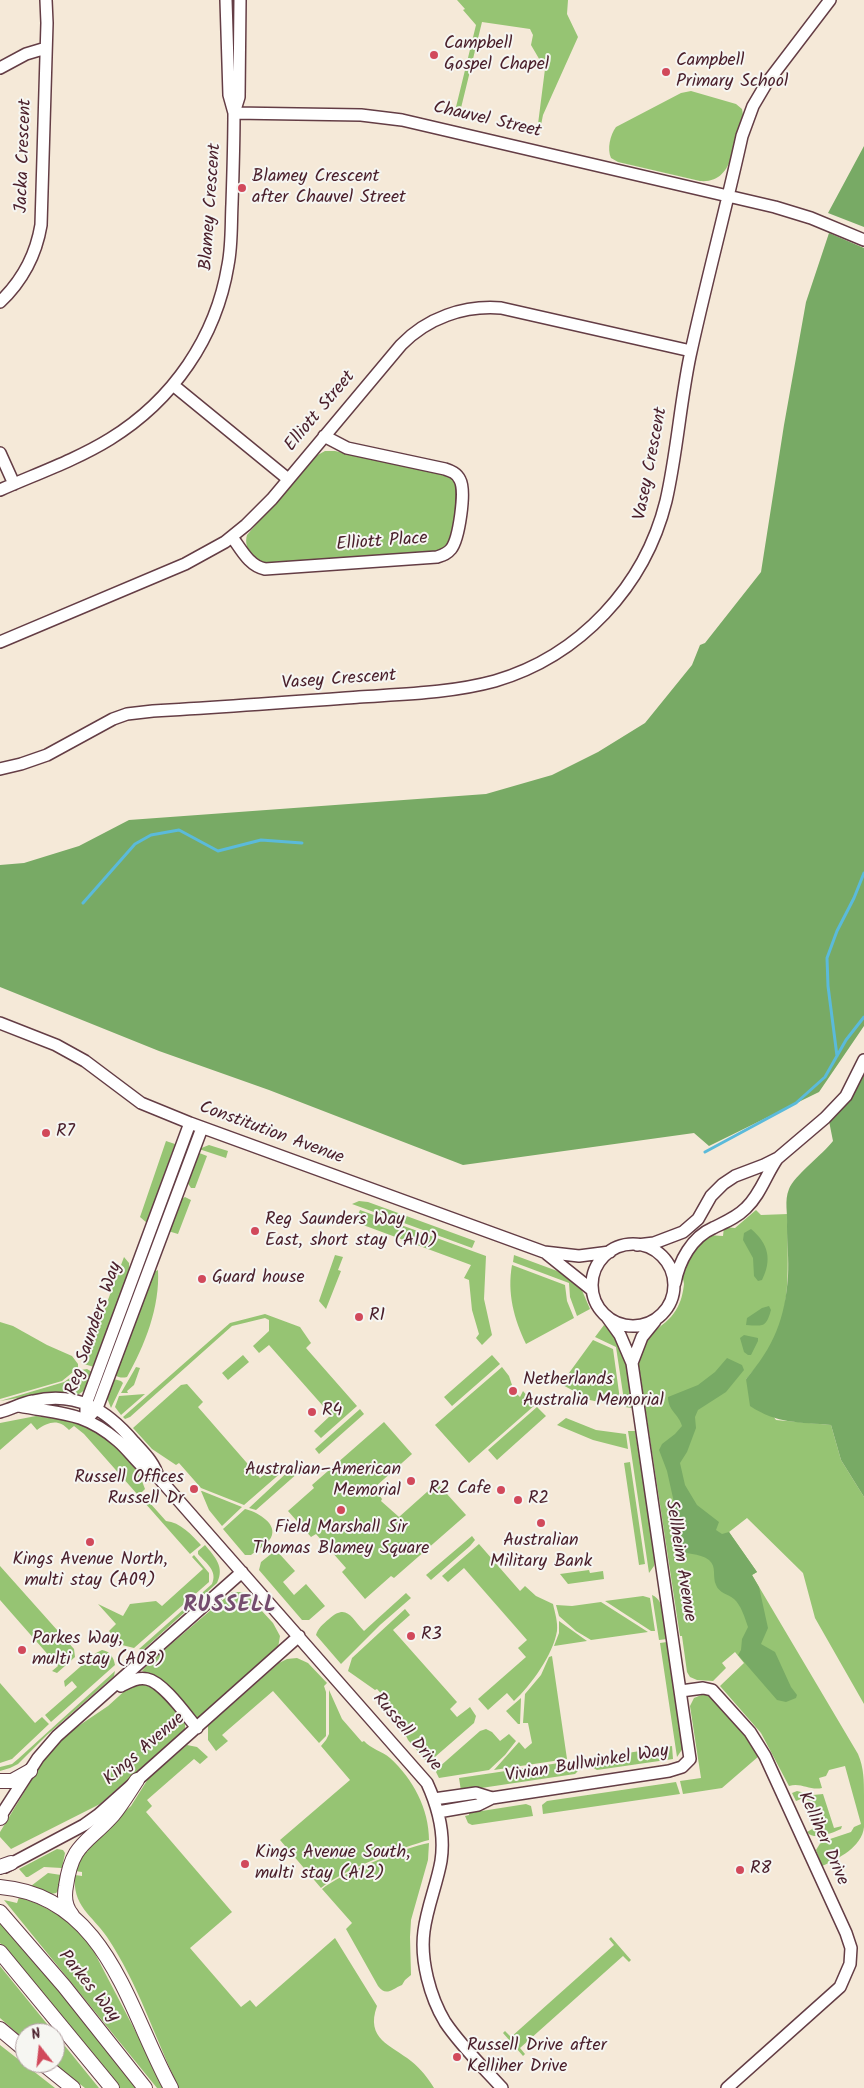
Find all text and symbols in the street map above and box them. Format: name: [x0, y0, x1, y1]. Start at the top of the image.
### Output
place label: Campbell Gospel Chapel: [444, 34, 549, 76]
marker: Campbell Gospel Chapel: [428, 49, 440, 61]
place label: Campbell Primary School: [676, 51, 788, 94]
marker: Campbell Primary School: [660, 66, 672, 78]
street label: Chauvel Street: [431, 98, 543, 144]
street label: Jacka Crescent: [12, 99, 38, 213]
street label: Blamey Crescent: [197, 143, 227, 271]
place label: Blamey Crescent after Chauvel Street: [252, 167, 406, 210]
marker: Blamey Crescent after Chauvel Street: [236, 182, 248, 194]
street label: Elliott Street: [281, 367, 361, 457]
street label: Vasey Crescent: [630, 406, 674, 522]
street label: Elliott Place: [336, 529, 428, 557]
street label: Vasey Crescent: [281, 666, 397, 696]
street label: Constitution Avenue: [196, 1098, 346, 1170]
place label: R7: [56, 1122, 75, 1144]
marker: R7: [40, 1127, 52, 1139]
place label: Reg Saunders Way East, short stay (A10): [265, 1210, 438, 1252]
marker: Reg Saunders Way East, short stay (A10): [249, 1225, 261, 1237]
street label: Reg Saunders Way: [62, 1260, 128, 1398]
place label: Guard house: [212, 1268, 304, 1290]
marker: Guard house: [196, 1273, 208, 1285]
place label: R1: [369, 1306, 385, 1328]
marker: R1: [353, 1311, 365, 1323]
place label: Netherlands Australia Memorial: [523, 1370, 664, 1412]
marker: Netherlands Australia Memorial: [507, 1385, 519, 1397]
place label: R4: [322, 1401, 342, 1423]
marker: R4: [306, 1406, 318, 1418]
place label: Australian–American Memorial: [245, 1460, 401, 1502]
place label: Russell Offices Russell Dr: [74, 1468, 184, 1510]
marker: Australian–American Memorial: [405, 1475, 417, 1487]
place label: R2 Cafe: [429, 1479, 491, 1501]
marker: Russell Offices Russell Dr: [188, 1483, 200, 1495]
marker: R2 Cafe: [495, 1484, 507, 1496]
place label: R2: [528, 1489, 549, 1511]
marker: R2: [512, 1494, 524, 1506]
street label: Sellheim Avenue: [659, 1499, 699, 1623]
marker: Field Marshall Sir Thomas Blamey Square: [335, 1504, 347, 1516]
marker: Australian Military Bank: [535, 1517, 547, 1529]
place label: Field Marshall Sir Thomas Blamey Square: [253, 1518, 429, 1560]
place label: Australian Military Bank: [490, 1531, 592, 1574]
marker: Kings Avenue North, multi stay (A09): [84, 1536, 96, 1548]
place label: Kings Avenue North, multi stay (A09): [12, 1550, 168, 1592]
district label: RUSSELL: [182, 1594, 278, 1620]
place label: R3: [421, 1625, 442, 1647]
place label: Parkes Way, multi stay (A08): [32, 1629, 165, 1672]
marker: R3: [405, 1630, 417, 1642]
marker: Parkes Way, multi stay (A08): [16, 1644, 28, 1656]
street label: Russell Drive: [367, 1689, 445, 1777]
street label: Kings Avenue: [100, 1709, 190, 1791]
street label: Vivian Bullwinkel Way: [504, 1741, 670, 1789]
street label: Kelliher Drive: [792, 1789, 852, 1889]
place label: Kings Avenue South, multi stay (A12): [255, 1843, 410, 1886]
marker: Kings Avenue South, multi stay (A12): [239, 1858, 251, 1870]
place label: R8: [750, 1859, 771, 1881]
marker: R8: [734, 1864, 746, 1876]
street label: Parkes Way: [52, 1947, 124, 2027]
north arrow: [15, 2023, 65, 2073]
text: N: [29, 2023, 43, 2046]
place label: Russell Drive after Kelliher Drive: [467, 2036, 607, 2078]
marker: Russell Drive after Kelliher Drive: [451, 2051, 463, 2063]

